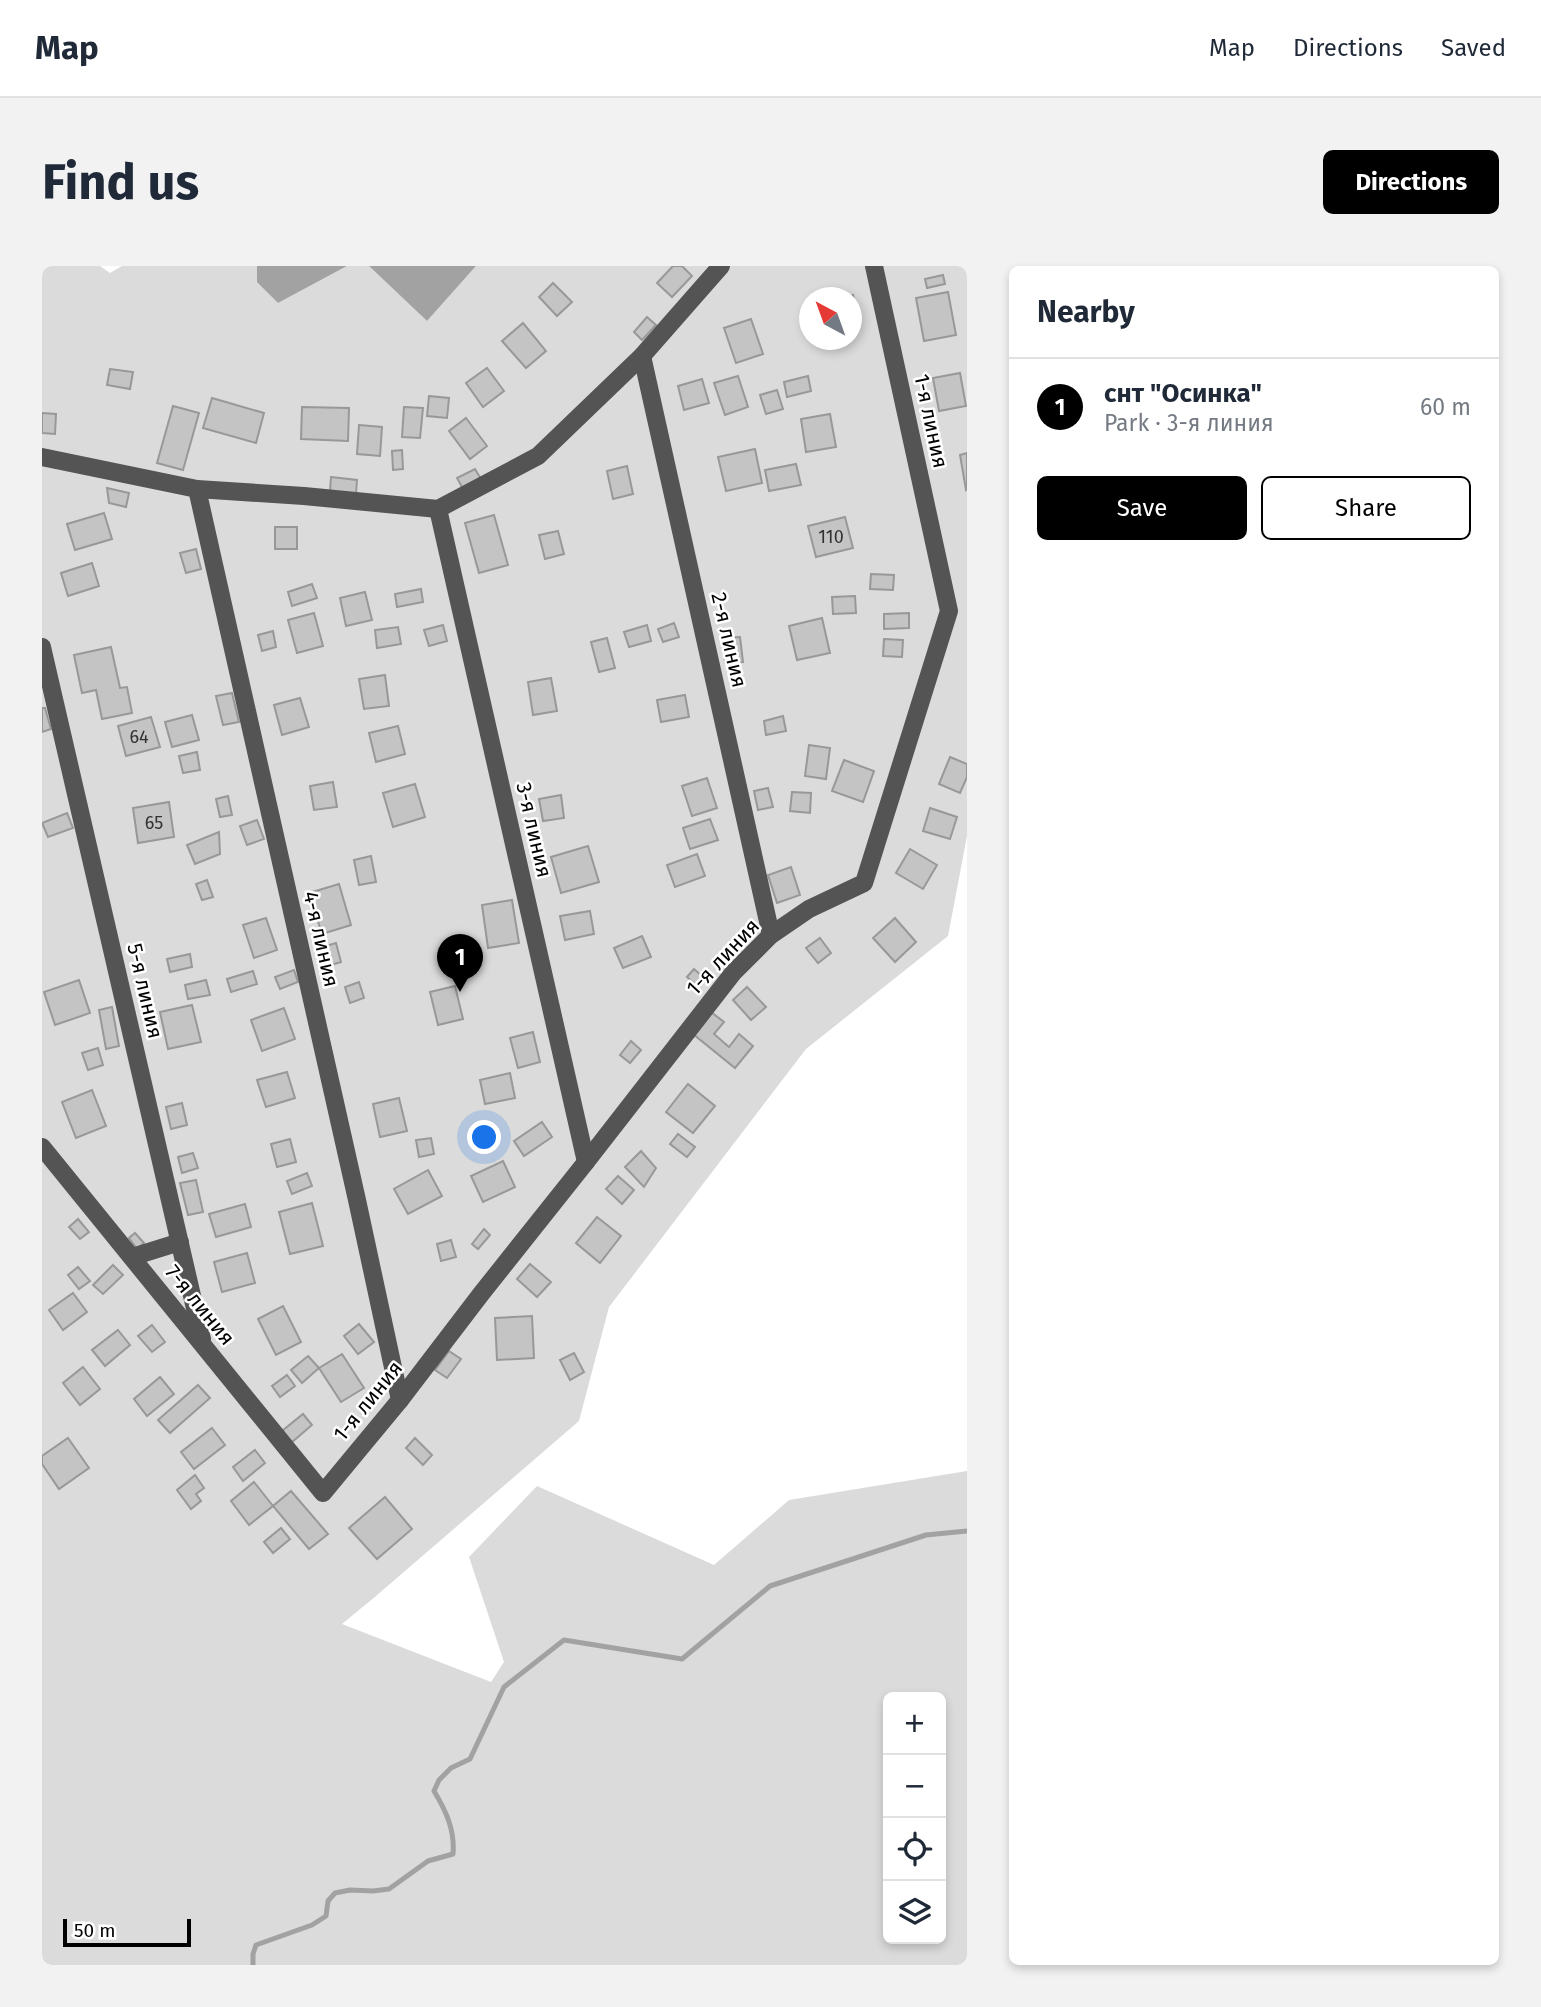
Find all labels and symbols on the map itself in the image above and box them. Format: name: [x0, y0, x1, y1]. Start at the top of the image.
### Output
north arrow: [799, 287, 862, 350]
street label: 1-я линия: [908, 371, 954, 471]
house number: 110: [818, 526, 844, 548]
street label: 2-я линия: [705, 590, 753, 690]
house number: 64: [129, 726, 149, 748]
street label: 3-я линия: [510, 780, 558, 880]
house number: 65: [145, 812, 163, 834]
street label: 4-я линия: [297, 888, 345, 990]
street label: 1-я линия: [681, 913, 765, 1001]
pin: 1: [437, 934, 483, 992]
street label: 5-я линия: [121, 941, 169, 1041]
your location: [467, 1120, 501, 1154]
street label: 7-я линия: [160, 1260, 240, 1350]
street label: 1-я линия: [328, 1356, 408, 1446]
scale bar: [63, 1916, 191, 1948]

